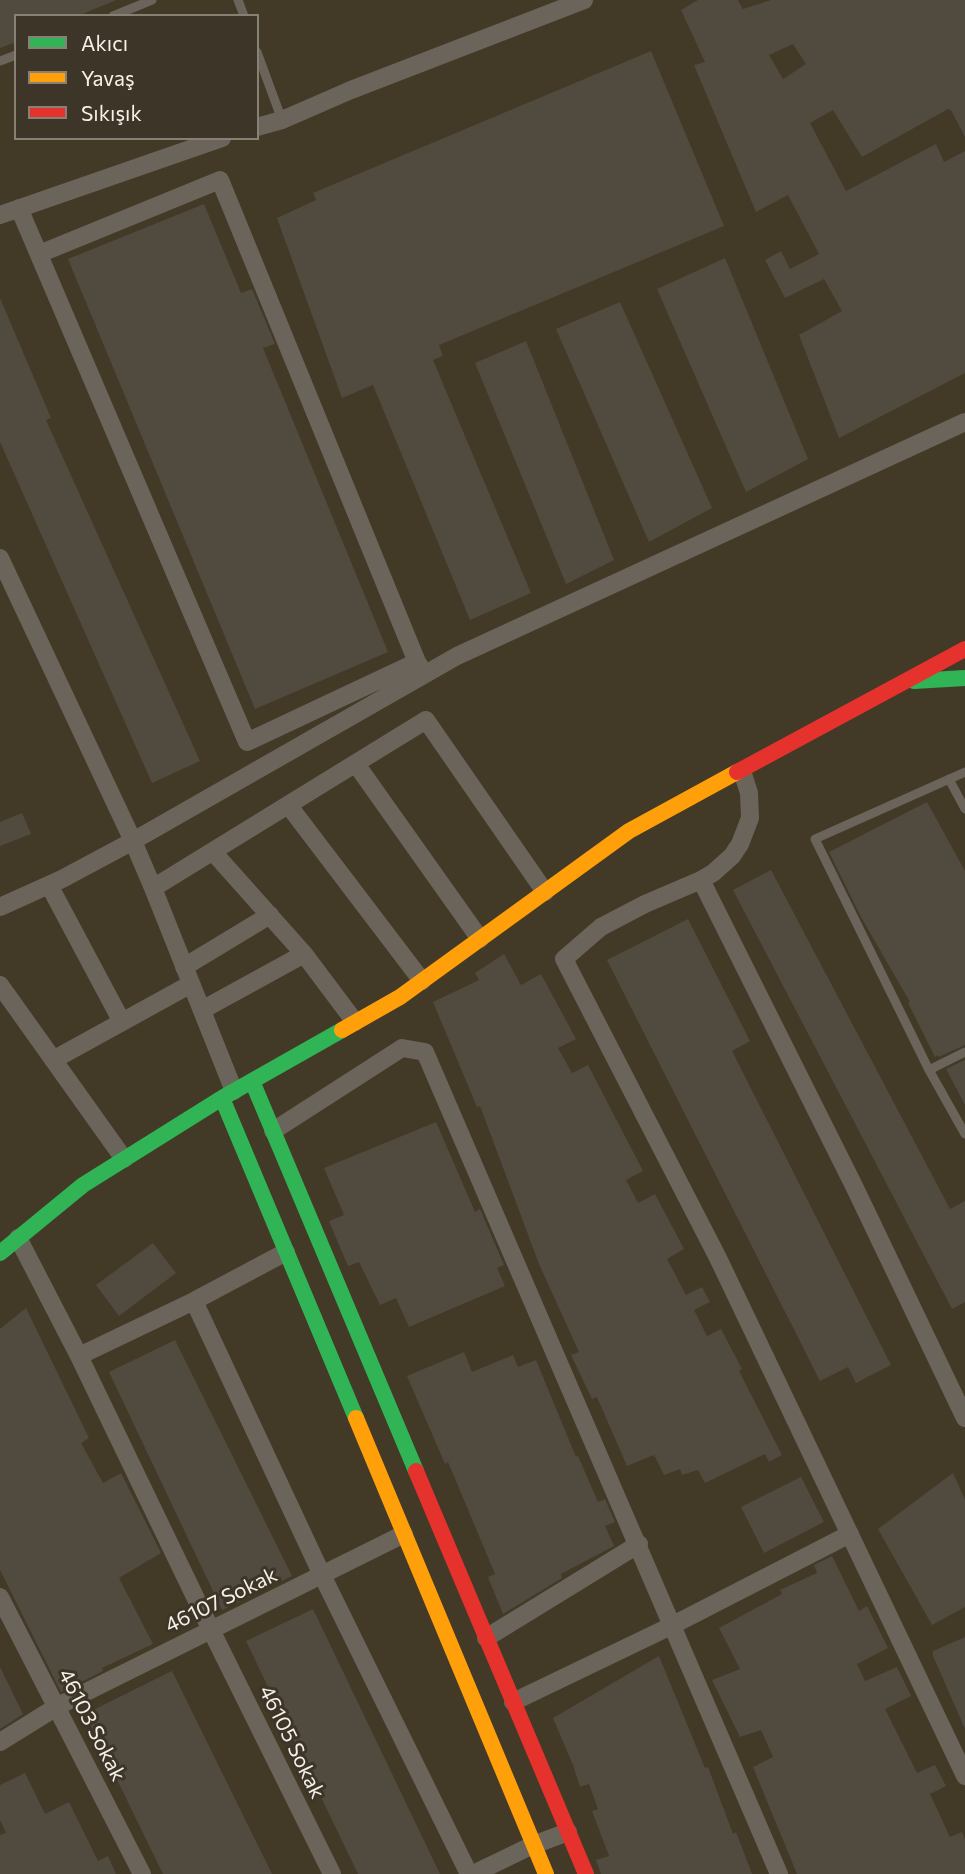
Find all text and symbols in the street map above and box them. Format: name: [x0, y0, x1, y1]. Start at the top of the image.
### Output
legend: [14, 14, 259, 140]
text: Akıcı: [81, 30, 128, 55]
text: Yavaş: [81, 65, 134, 90]
text: Sıkışık: [81, 100, 142, 125]
street label: 46107 Sokak: [161, 1562, 281, 1638]
street label: 46103 Sokak: [53, 1665, 131, 1785]
street label: 46105 Sokak: [254, 1681, 330, 1803]

